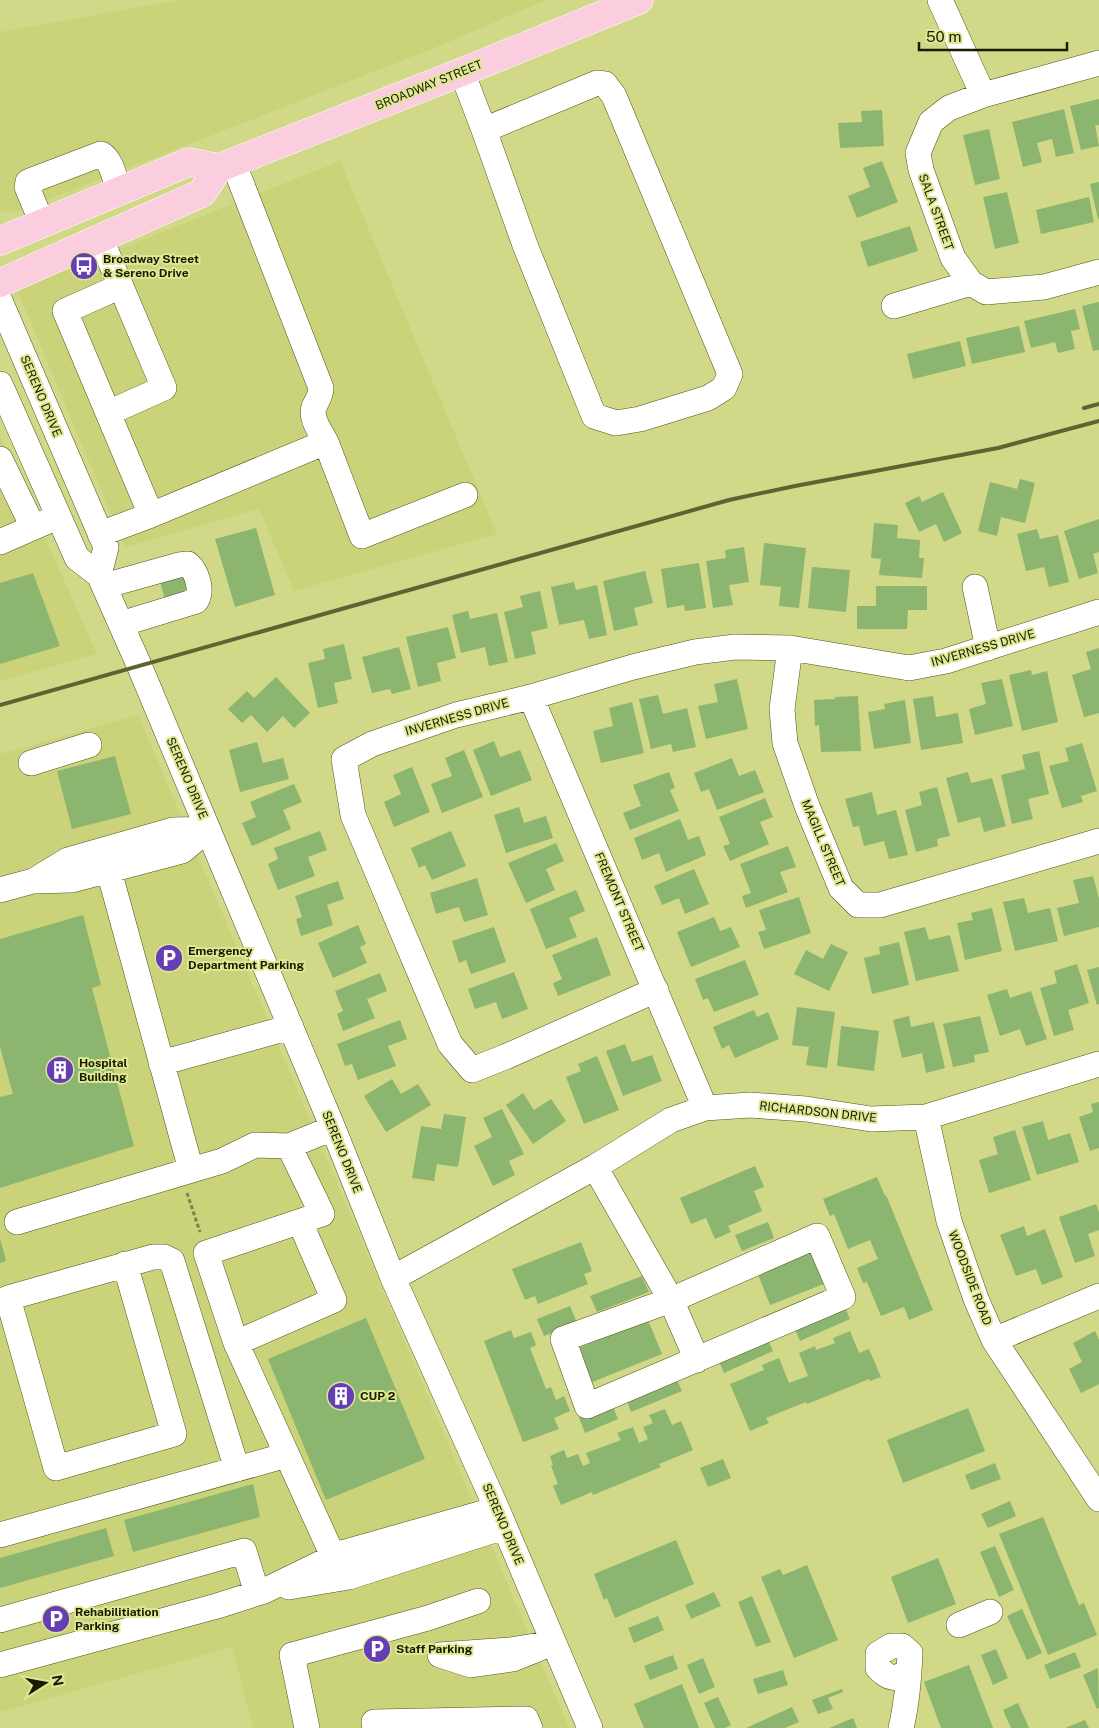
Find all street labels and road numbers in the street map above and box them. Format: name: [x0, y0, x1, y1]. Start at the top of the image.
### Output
street label: BROADWAY STREET: [373, 57, 485, 113]
street label: SALA STREET: [916, 172, 956, 252]
street label: SERENO DRIVE: [18, 353, 64, 439]
street label: INVERNESS DRIVE: [930, 627, 1036, 669]
street label: INVERNESS DRIVE: [404, 696, 510, 738]
street label: SERENO DRIVE: [164, 735, 210, 821]
street label: MAGILL STREET: [798, 797, 848, 889]
street label: FREMONT STREET: [592, 850, 646, 954]
street label: RICHARDSON DRIVE: [759, 1099, 877, 1125]
street label: SERENO DRIVE: [319, 1109, 365, 1195]
street label: WOODSIDE ROAD: [945, 1229, 995, 1327]
street label: SERENO DRIVE: [480, 1481, 526, 1567]

